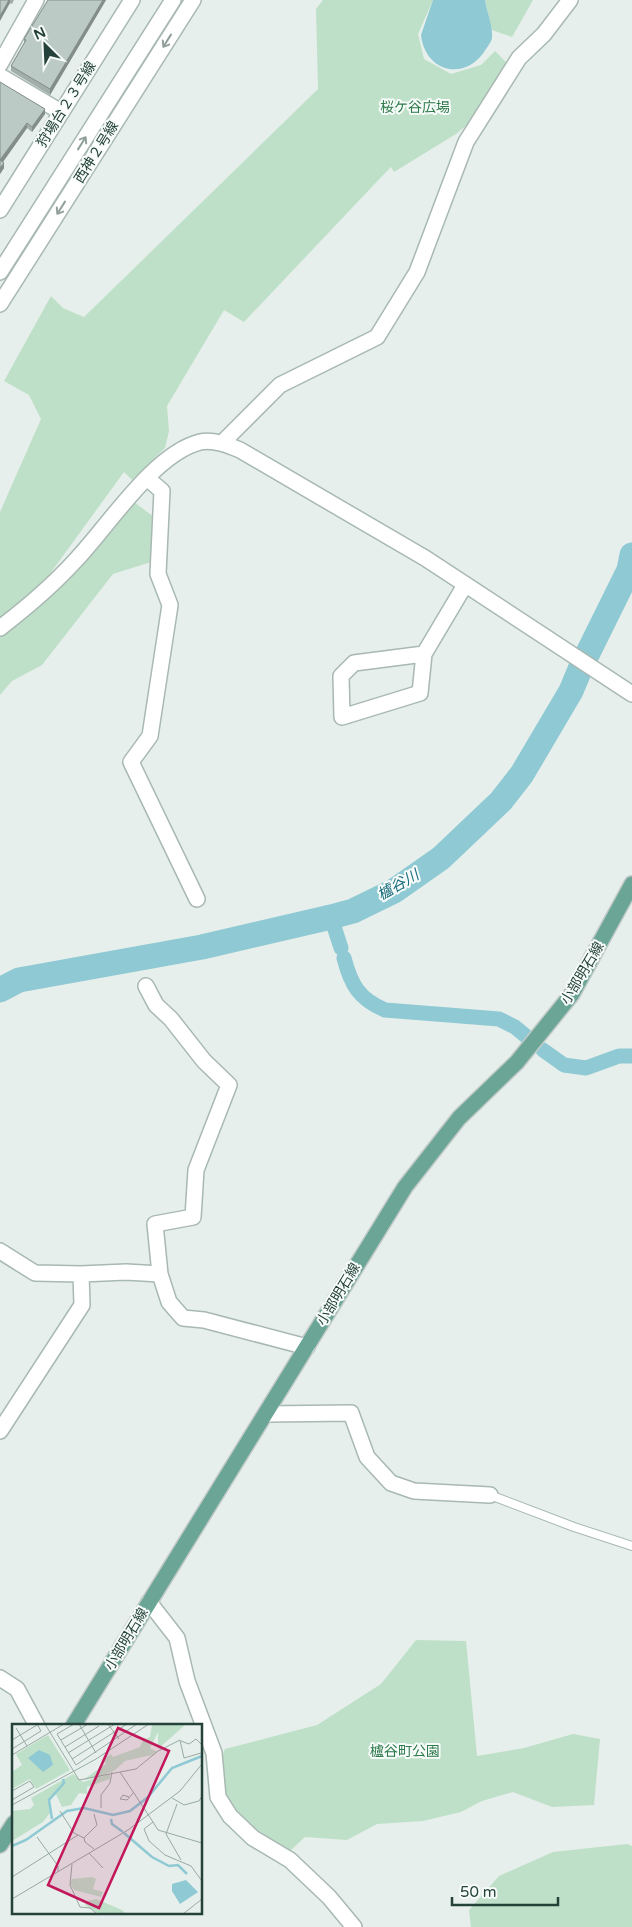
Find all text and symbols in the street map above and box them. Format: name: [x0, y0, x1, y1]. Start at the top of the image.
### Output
north arrow: [20, 20, 70, 70]
text: N: [31, 24, 49, 44]
one-way arrow: [161, 34, 171, 48]
street label: 狩場台２３号線: [33, 58, 100, 150]
park label: 桜ケ谷広場: [380, 99, 450, 116]
street label: 西神２号線: [71, 118, 122, 186]
one-way arrow: [78, 136, 88, 150]
one-way arrow: [55, 201, 66, 215]
water label: 櫨谷川: [374, 865, 424, 904]
street label: 小部明石線: [557, 939, 608, 1008]
street label: 小部明石線: [313, 1260, 364, 1329]
street label: 小部明石線: [101, 1605, 152, 1674]
inset map: [12, 1724, 202, 1914]
park label: 櫨谷町公園: [370, 1743, 440, 1760]
scale bar: [452, 1874, 558, 1906]
text: 50 m: [460, 1883, 497, 1901]

